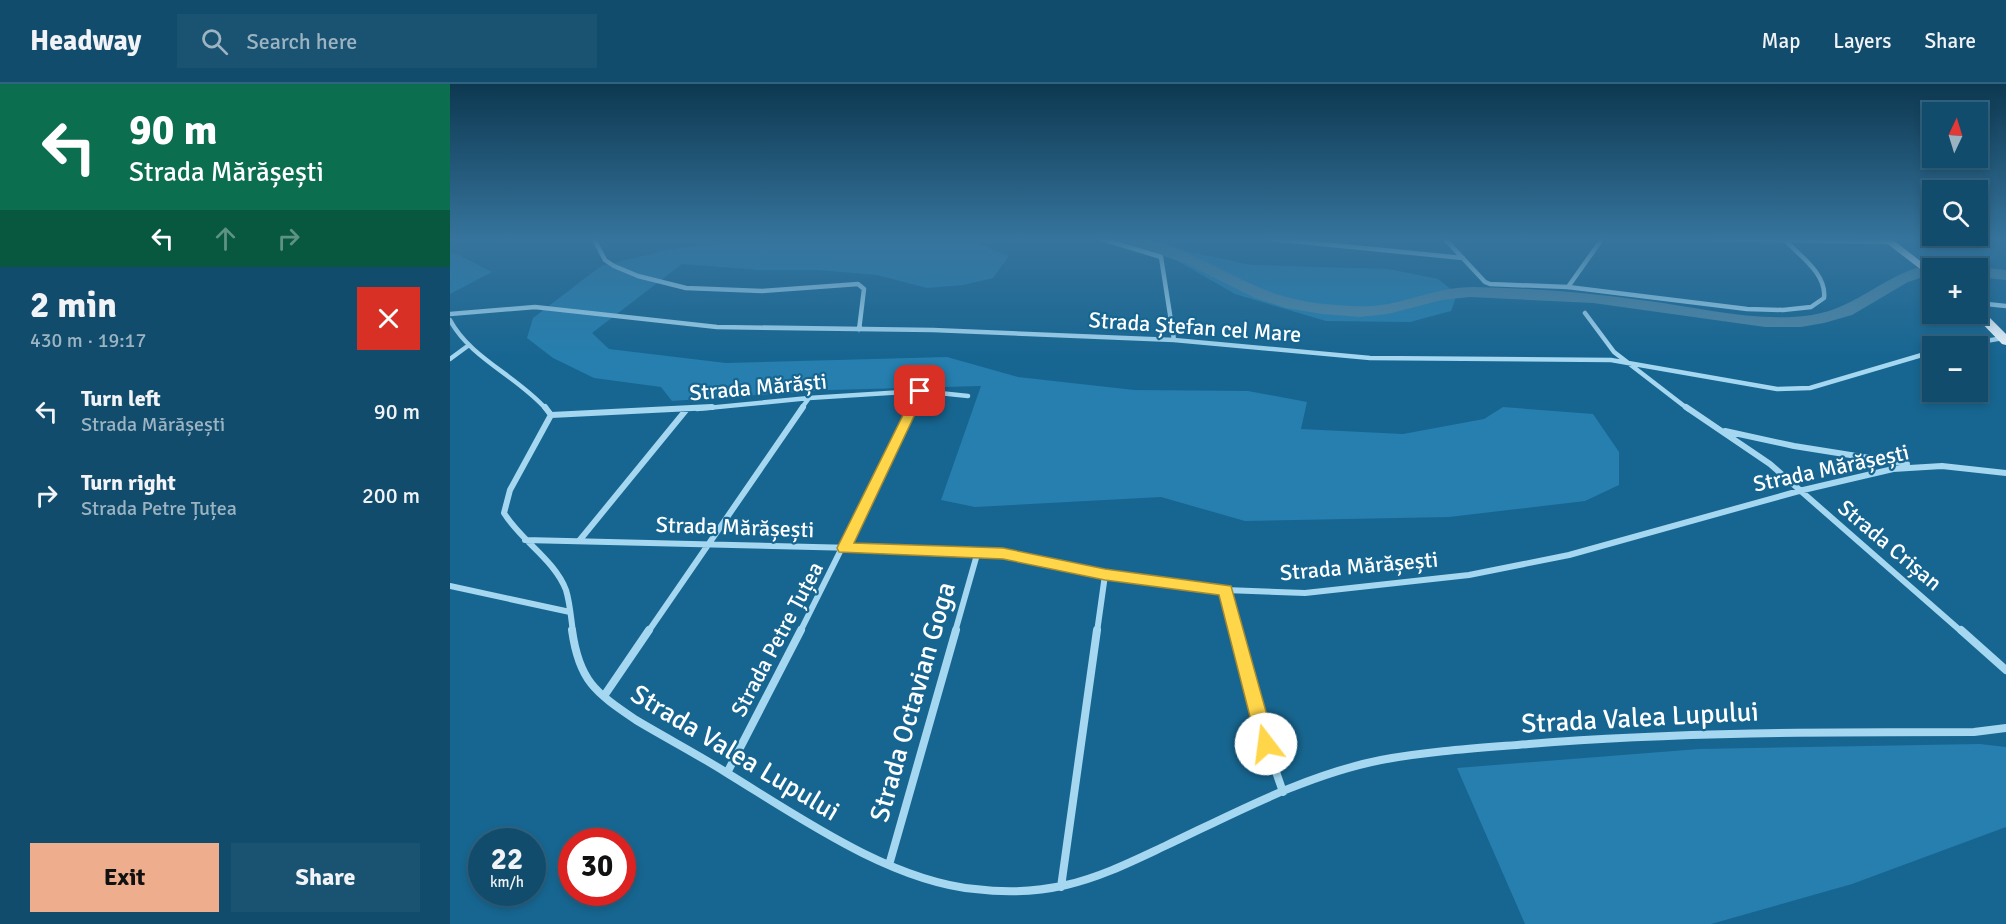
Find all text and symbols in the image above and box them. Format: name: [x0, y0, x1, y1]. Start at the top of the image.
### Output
search box: [177, 14, 597, 68]
text: Headway: [30, 24, 141, 58]
icon: search: [198, 25, 231, 58]
text: Search here: [246, 28, 357, 55]
text: Map: [1762, 28, 1800, 54]
text: Layers: [1833, 28, 1891, 54]
text: Share: [1924, 28, 1976, 54]
north arrow: [1922, 102, 1988, 168]
map controls: [1922, 102, 1988, 402]
text: 90 m: [129, 105, 218, 156]
icon: left: [30, 108, 108, 186]
text: Strada Mărășești: [129, 156, 324, 189]
button: search: [1922, 180, 1988, 246]
icon: left: [146, 222, 179, 255]
icon: ahead: [209, 222, 242, 255]
icon: right: [272, 222, 305, 255]
button: +: [1922, 258, 1988, 324]
text: 2 min: [30, 283, 117, 328]
button: close: [357, 287, 420, 350]
street label: Strada Ștefan cel Mare: [1088, 306, 1302, 348]
text: 430 m · 19:17: [30, 328, 146, 353]
button: −: [1922, 336, 1988, 402]
pin: [894, 365, 945, 416]
street label: Strada Mărăști: [688, 368, 828, 406]
icon: arrive: [903, 374, 936, 407]
text: Turn left: [81, 385, 161, 412]
icon: left: [30, 395, 63, 428]
text: 90 m: [374, 398, 420, 425]
text: Strada Mărășești: [81, 412, 225, 437]
street label: Strada Mărășești: [1751, 438, 1911, 498]
text: Turn right: [81, 469, 176, 496]
icon: right: [30, 479, 63, 512]
text: 200 m: [362, 482, 420, 509]
street label: Strada Crișan: [1833, 494, 1947, 596]
text: Strada Petre Țuțea: [81, 496, 237, 521]
street label: Strada Mărășești: [655, 511, 815, 543]
street label: Strada Mărășești: [1279, 546, 1439, 586]
street label: Strada Petre Țuțea: [725, 557, 829, 721]
street label: Strada Octavian Goga: [863, 578, 963, 826]
street label: Strada Valea Lupului: [625, 678, 845, 828]
street label: Strada Valea Lupului: [1521, 695, 1759, 741]
position arrow: [1234, 712, 1298, 776]
speed limit sign: 30: [558, 828, 636, 906]
text: 22: [491, 841, 523, 878]
button: Exit: [30, 843, 219, 912]
button: Share: [231, 843, 420, 912]
text: km/h: [490, 873, 524, 891]

